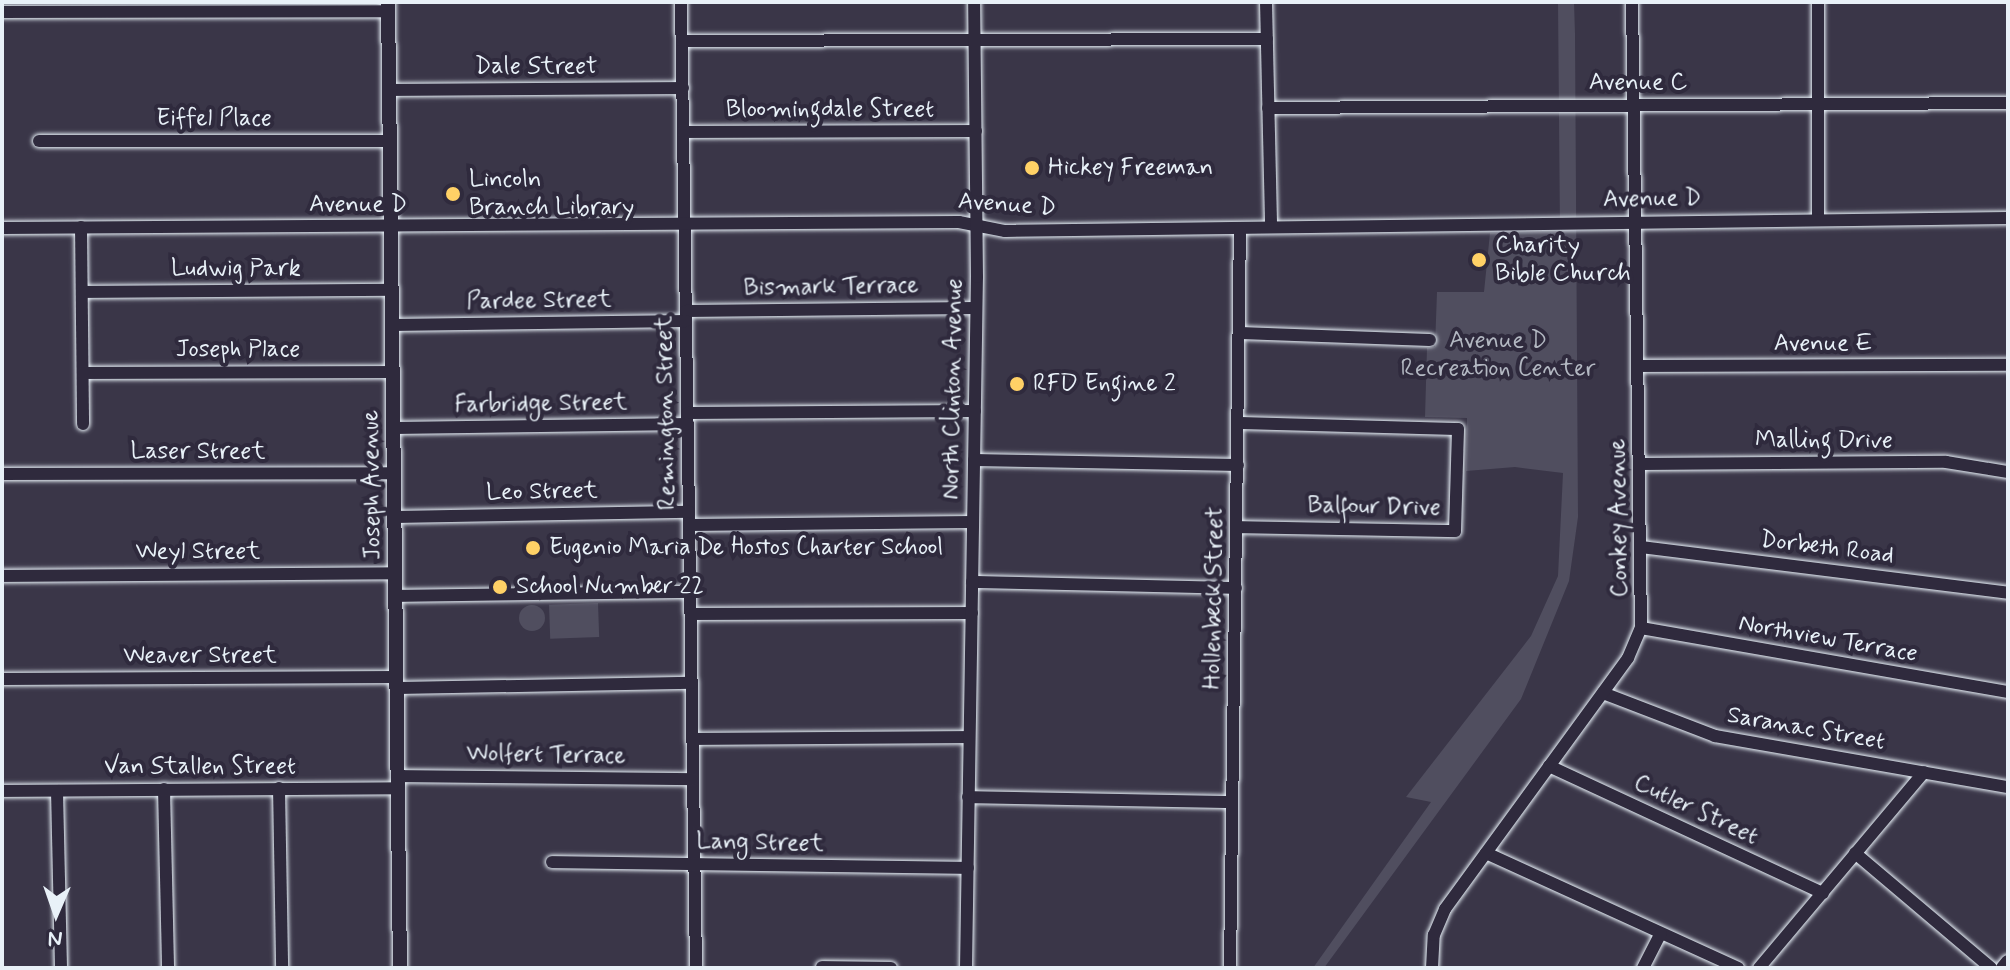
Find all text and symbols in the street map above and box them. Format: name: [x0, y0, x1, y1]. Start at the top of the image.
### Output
street label: Dale Street: [475, 53, 597, 81]
street label: Avenue C: [1589, 69, 1687, 97]
street label: Bloomingdale Street: [724, 96, 936, 124]
street label: Eiffel Place: [156, 105, 272, 133]
place label: Hickey Freeman: [1048, 154, 1217, 182]
marker: Hickey Freeman: [1023, 159, 1041, 177]
place label: Lincoln Branch Library: [469, 166, 634, 222]
street label: Avenue D: [1603, 184, 1701, 214]
marker: Lincoln Branch Library: [444, 185, 462, 203]
street label: Avenue D: [957, 187, 1057, 223]
street label: Avenue D: [309, 191, 407, 219]
place label: Charity Bible Church: [1495, 232, 1628, 288]
marker: Charity Bible Church: [1470, 251, 1488, 269]
street label: Ludwig Park: [173, 255, 299, 283]
street label: Bismark Terrace: [744, 271, 918, 303]
street label: North Clinton Avenue: [937, 277, 969, 501]
street label: Pardee Street: [466, 285, 612, 317]
street label: Remington Street: [650, 315, 682, 511]
park label: Avenue D Recreation Center: [1402, 327, 1594, 383]
street label: Avenue E: [1775, 330, 1871, 358]
street label: Joseph Place: [175, 336, 301, 364]
place label: RFD Engine 2: [1033, 370, 1176, 398]
marker: RFD Engine 2: [1008, 375, 1026, 393]
street label: Farbridge Street: [454, 388, 628, 420]
street label: Joseph Avenue: [356, 411, 388, 559]
street label: Malling Drive: [1756, 427, 1892, 455]
street label: Laser Street: [130, 438, 266, 466]
street label: Conkey Avenue: [1603, 439, 1635, 597]
street label: Leo Street: [486, 477, 598, 507]
street label: Balfour Drive: [1308, 491, 1440, 523]
street label: Hollenbeck Street: [1198, 507, 1230, 689]
street label: Dorbeth Road: [1758, 526, 1896, 570]
place label: Eugenio Maria De Hostos Charter School: [549, 534, 956, 562]
street label: Weyl Street: [136, 538, 260, 566]
marker: Eugenio Maria De Hostos Charter School: [524, 539, 542, 557]
place label: School Number 22: [516, 573, 699, 601]
marker: School Number 22: [491, 578, 509, 596]
street label: Northview Terrace: [1737, 609, 1919, 669]
street label: Weaver Street: [123, 642, 277, 670]
street label: Saranac Street: [1723, 701, 1889, 757]
street label: Wolfert Terrace: [467, 739, 625, 771]
street label: Van Stallen Street: [104, 753, 296, 781]
street label: Cutler Street: [1627, 768, 1765, 852]
street label: Lang Street: [696, 827, 824, 859]
north arrow: [16, 874, 96, 954]
text: N: [47, 924, 63, 952]

